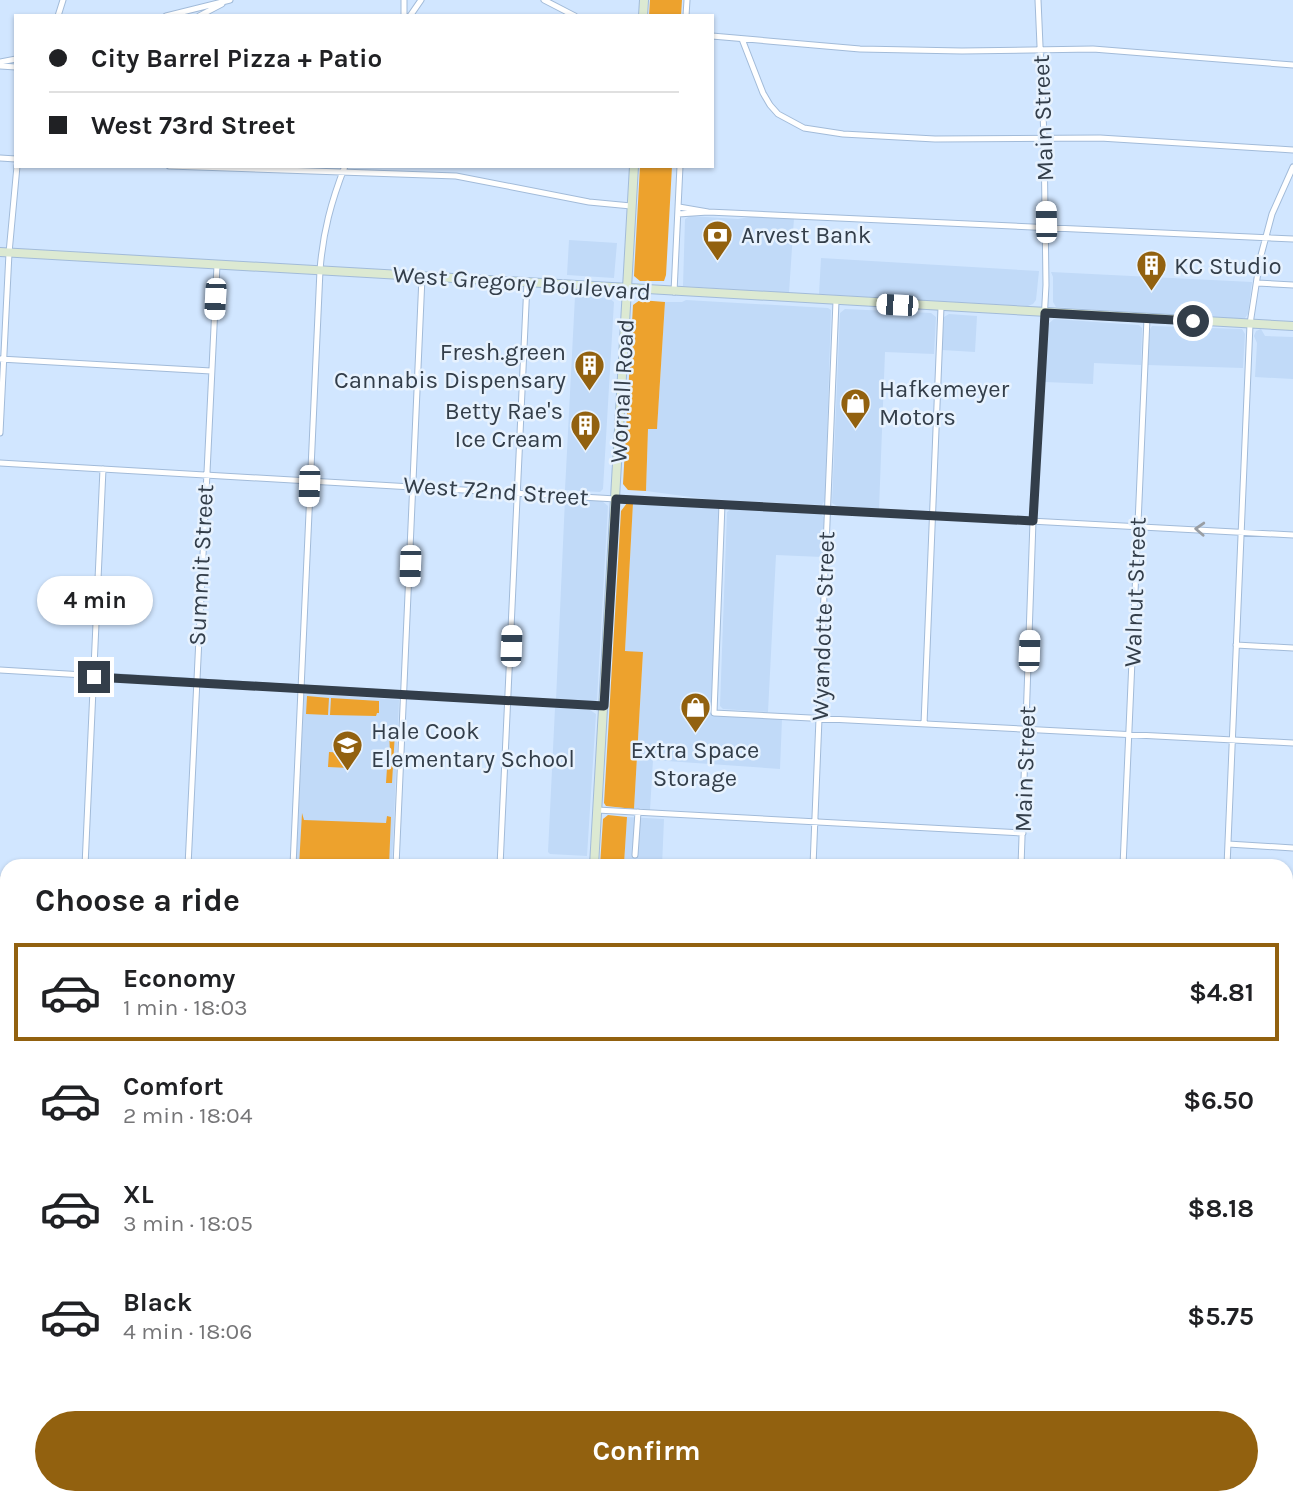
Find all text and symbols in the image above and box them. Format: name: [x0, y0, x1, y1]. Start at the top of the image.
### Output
text: City Barrel Pizza + Patio: [91, 43, 382, 74]
street label: Main Street: [1027, 54, 1059, 182]
text: West 73rd Street: [91, 110, 296, 141]
car: [1036, 201, 1057, 243]
bank icon: Arvest Bank: [701, 218, 735, 262]
place label: Arvest Bank: [741, 221, 871, 249]
building icon: KC Studio: [1134, 249, 1168, 293]
place label: KC Studio: [1174, 252, 1282, 280]
street label: West Gregory Boulevard: [392, 260, 652, 306]
car: [204, 277, 227, 321]
car: [876, 293, 919, 317]
route start: [1177, 305, 1209, 337]
street label: Wornall Road: [604, 318, 640, 464]
place label: Fresh.green Cannabis Dispensary: [334, 338, 566, 394]
building icon: Fresh.green Cannabis Dispensary: [572, 349, 606, 393]
place label: Hafkemeyer Motors: [879, 375, 1010, 431]
shop icon: Hafkemeyer Motors: [839, 386, 873, 430]
place label: Betty Rae's Ice Cream: [445, 397, 563, 453]
building icon: Betty Rae's Ice Cream: [569, 408, 603, 452]
car: [298, 465, 321, 507]
street label: West 72nd Street: [402, 471, 590, 511]
street label: Summit Street: [183, 484, 219, 646]
street label: Walnut Street: [1118, 516, 1152, 668]
one-way arrow: [1195, 522, 1206, 537]
street label: Wyandotte Street: [806, 531, 840, 721]
car: [399, 545, 422, 587]
callout: 4 min: [36, 576, 152, 624]
text: 4 min: [63, 587, 127, 614]
car: [500, 625, 523, 667]
car: [1018, 630, 1041, 672]
route end: [78, 661, 110, 693]
shop icon: Extra Space Storage: [678, 691, 712, 735]
street label: Main Street: [1009, 705, 1041, 833]
place label: Hale Cook Elementary School: [371, 717, 575, 773]
school or university icon: Hale Cook Elementary School: [331, 728, 365, 772]
place label: Extra Space Storage: [631, 736, 759, 792]
text: Choose a ride: [35, 882, 240, 919]
icon: car: [39, 961, 102, 1024]
text: Economy: [123, 963, 235, 994]
text: $4.81: [1189, 977, 1254, 1008]
text: 1 min · 18:03: [123, 994, 248, 1021]
icon: car: [39, 1069, 102, 1132]
text: Comfort: [123, 1071, 224, 1102]
text: $6.50: [1183, 1085, 1254, 1116]
text: 2 min · 18:04: [123, 1102, 253, 1129]
icon: car: [39, 1177, 102, 1240]
text: XL: [123, 1179, 154, 1210]
text: $8.18: [1188, 1193, 1254, 1224]
text: 3 min · 18:05: [123, 1210, 253, 1237]
icon: car: [39, 1285, 102, 1348]
text: Black: [123, 1287, 192, 1318]
text: $5.75: [1187, 1301, 1254, 1332]
text: 4 min · 18:06: [123, 1318, 252, 1345]
button: Confirm: [35, 1411, 1258, 1491]

